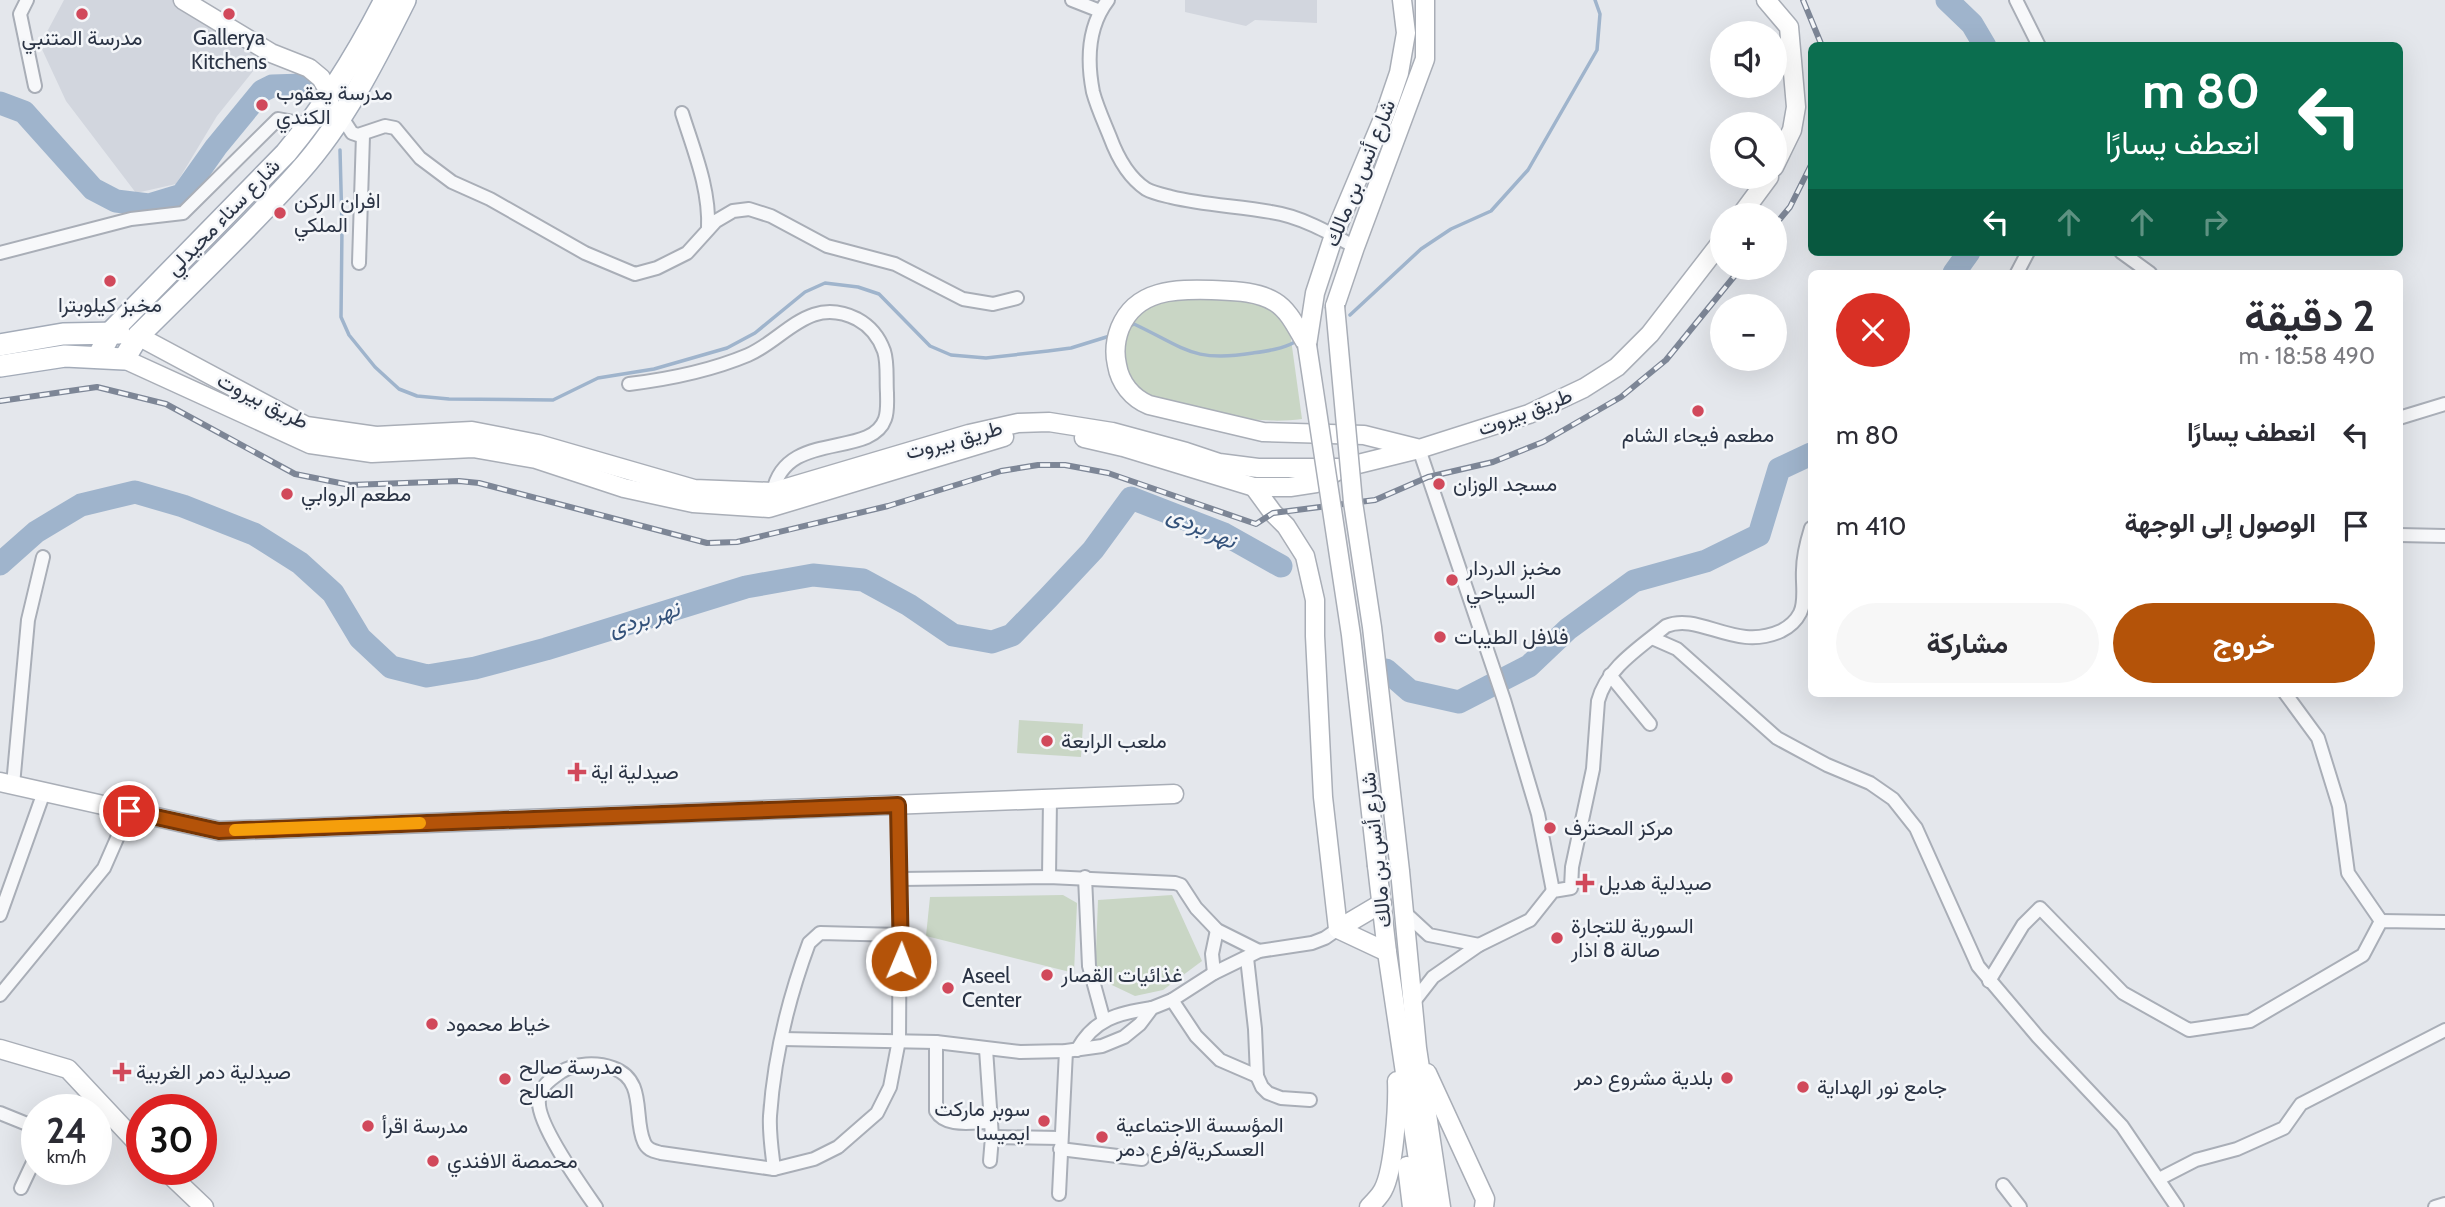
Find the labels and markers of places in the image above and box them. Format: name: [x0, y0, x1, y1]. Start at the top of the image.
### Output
marker: مدرسة المتنبي: [74, 6, 90, 22]
marker: Gallerya Kitchens: [221, 6, 237, 22]
place label: مدرسة المتنبي: [21, 25, 143, 55]
place label: Gallerya Kitchens: [191, 25, 267, 74]
place label: مدرسة يعقوب الكندي: [276, 80, 393, 134]
marker: مدرسة يعقوب الكندي: [254, 97, 270, 113]
place label: افران الركن الملكي: [294, 188, 381, 242]
marker: افران الركن الملكي: [272, 205, 288, 221]
marker: مخبز كيلوبترا: [102, 273, 118, 289]
place label: مخبز كيلوبترا: [58, 292, 162, 318]
marker: مطعم فيحاء الشام: [1690, 403, 1706, 419]
place label: مطعم فيحاء الشام: [1622, 422, 1774, 449]
place label: مسجد الوزان: [1453, 471, 1557, 497]
marker: مسجد الوزان: [1431, 476, 1447, 492]
place label: مطعم الروابي: [301, 481, 411, 511]
marker: مطعم الروابي: [279, 486, 295, 502]
place label: مخبز الدردار السياحي: [1465, 555, 1561, 609]
marker: مخبز الدردار السياحي: [1444, 572, 1460, 588]
place label: فلافل الطيبات: [1454, 624, 1569, 649]
marker: فلافل الطيبات: [1432, 629, 1448, 645]
place label: ملعب الرابعة: [1061, 728, 1167, 754]
marker: ملعب الرابعة: [1039, 733, 1055, 749]
place label: صيدلية اية: [591, 759, 679, 784]
marker: صيدلية اية: [569, 764, 585, 780]
pin: [99, 781, 159, 841]
place label: مركز المحترف: [1564, 815, 1673, 841]
marker: مركز المحترف: [1542, 820, 1558, 836]
place label: صيدلية هديل: [1599, 870, 1712, 895]
marker: صيدلية هديل: [1577, 875, 1593, 891]
place label: السورية للتجارة صالة 8 اذار: [1570, 913, 1694, 963]
marker: السورية للتجارة صالة 8 اذار: [1549, 930, 1565, 946]
place label: غذائيات القصار: [1060, 962, 1183, 988]
place label: Aseel Center: [962, 963, 1022, 1012]
marker: غذائيات القصار: [1039, 967, 1055, 983]
marker: Aseel Center: [940, 980, 956, 996]
place label: خياط محمود: [446, 1011, 550, 1037]
marker: خياط محمود: [424, 1016, 440, 1032]
place label: مدرسة صالح الصالح: [519, 1054, 623, 1105]
place label: صيدلية دمر الغربية: [136, 1059, 291, 1085]
marker: صيدلية دمر الغربية: [114, 1064, 130, 1080]
place label: بلدية مشروع دمر: [1573, 1065, 1713, 1092]
marker: بلدية مشروع دمر: [1719, 1070, 1735, 1086]
marker: مدرسة صالح الصالح: [497, 1071, 513, 1087]
place label: جامع نور الهداية: [1817, 1074, 1947, 1101]
marker: جامع نور الهداية: [1795, 1079, 1811, 1095]
place label: سوبر ماركت ايميسا: [934, 1096, 1030, 1145]
place label: المؤسسة الاجتماعية العسكرية/فرع دمر: [1115, 1112, 1284, 1163]
place label: مدرسة اقرأ: [382, 1113, 468, 1139]
marker: سوبر ماركت ايميسا: [1036, 1113, 1052, 1129]
marker: مدرسة اقرأ: [360, 1118, 376, 1134]
marker: المؤسسة الاجتماعية العسكرية/فرع دمر: [1094, 1129, 1110, 1145]
place label: محمصة الافندي: [447, 1148, 578, 1178]
marker: محمصة الافندي: [425, 1153, 441, 1169]

